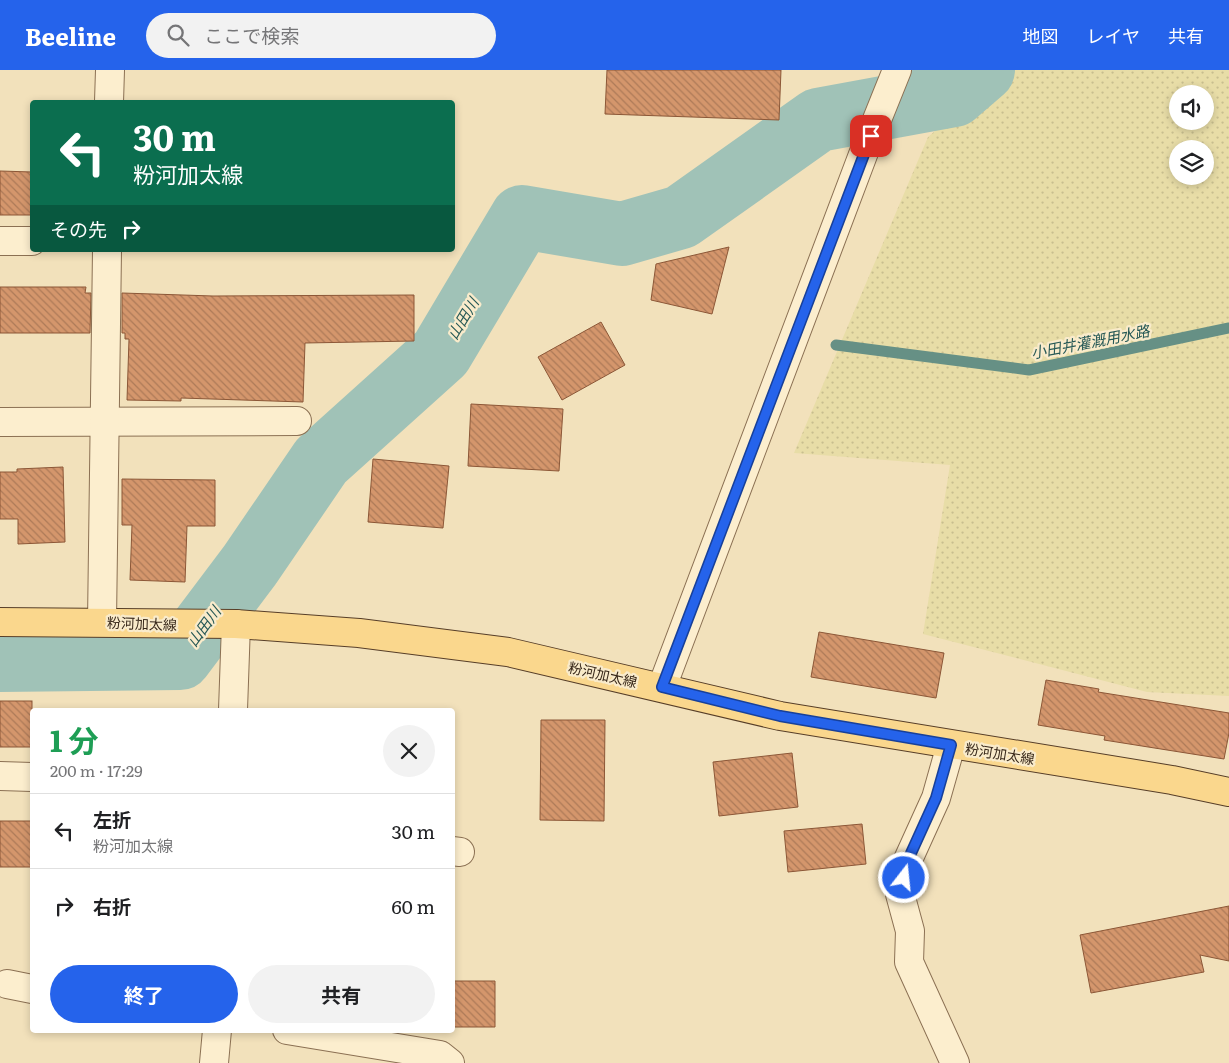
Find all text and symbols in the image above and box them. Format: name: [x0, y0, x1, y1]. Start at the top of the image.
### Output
search box: [146, 13, 496, 58]
text: Beeline: [25, 18, 116, 53]
icon: search: [164, 21, 192, 49]
text: ここで検索: [204, 21, 299, 49]
text: 地図: [1023, 22, 1059, 49]
text: レイヤ: [1087, 22, 1140, 49]
text: 共有: [1168, 22, 1204, 49]
map controls: [1169, 85, 1214, 185]
button: sound: [1169, 85, 1214, 130]
text: 30 m: [133, 110, 216, 162]
pin: [850, 115, 892, 157]
icon: left: [50, 120, 115, 185]
icon: arrive: [857, 122, 885, 150]
button: layers: [1169, 140, 1214, 185]
text: 粉河加太線: [133, 157, 243, 190]
text: その先: [50, 215, 107, 243]
icon: right: [117, 215, 145, 243]
water label: 山田川: [441, 291, 484, 343]
water label: 小田井灌漑用水路: [1029, 318, 1153, 364]
water label: 山田川: [180, 599, 227, 651]
street label: 粉河加太線: [107, 612, 177, 634]
street label: 粉河加太線: [567, 656, 639, 692]
text: 1 分: [50, 717, 98, 761]
button: close: [383, 725, 435, 777]
street label: 粉河加太線: [964, 738, 1036, 768]
text: 200 m · 17:29: [50, 758, 143, 782]
text: 左折: [93, 805, 131, 833]
icon: left: [50, 817, 78, 845]
text: 30 m: [391, 817, 435, 845]
text: 粉河加太線: [93, 833, 173, 857]
position arrow: [877, 851, 929, 903]
icon: right: [50, 892, 78, 920]
text: 右折: [93, 892, 131, 920]
text: 60 m: [392, 892, 435, 920]
button: 終了: [50, 965, 238, 1023]
button: 共有: [248, 965, 435, 1023]

